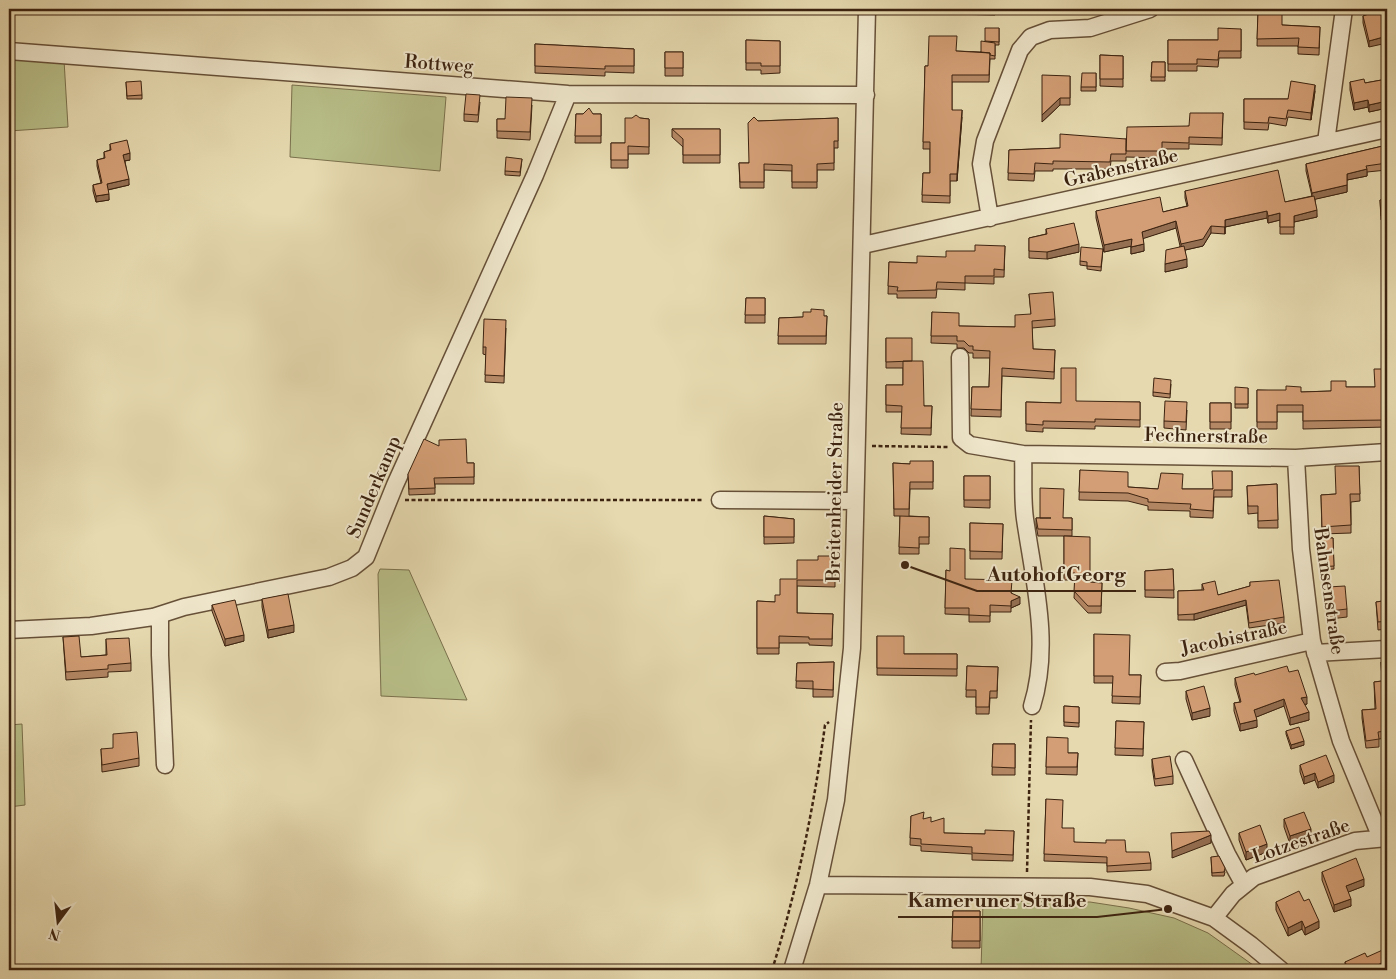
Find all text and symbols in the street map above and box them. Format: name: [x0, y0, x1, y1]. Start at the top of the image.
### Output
street label: Rottweg: [404, 50, 475, 78]
street label: Grabenstraße: [1061, 143, 1181, 193]
street label: Breitenheider Straße: [821, 402, 849, 583]
street label: Fechnerstraße: [1144, 423, 1268, 449]
street label: Sunderkamp: [342, 432, 406, 542]
street label: Bahnsenstraße: [1308, 525, 1350, 656]
callout: Autohof Georg: [977, 556, 1136, 591]
text: Autohof Georg: [985, 563, 1126, 588]
street label: Jacobistraße: [1178, 615, 1289, 661]
street label: Lotzestraße: [1249, 813, 1353, 869]
callout: Kameruner Straße: [898, 882, 1097, 917]
text: Kameruner Straße: [907, 889, 1087, 914]
north arrow: [32, 896, 82, 946]
text: N: [47, 923, 63, 944]

